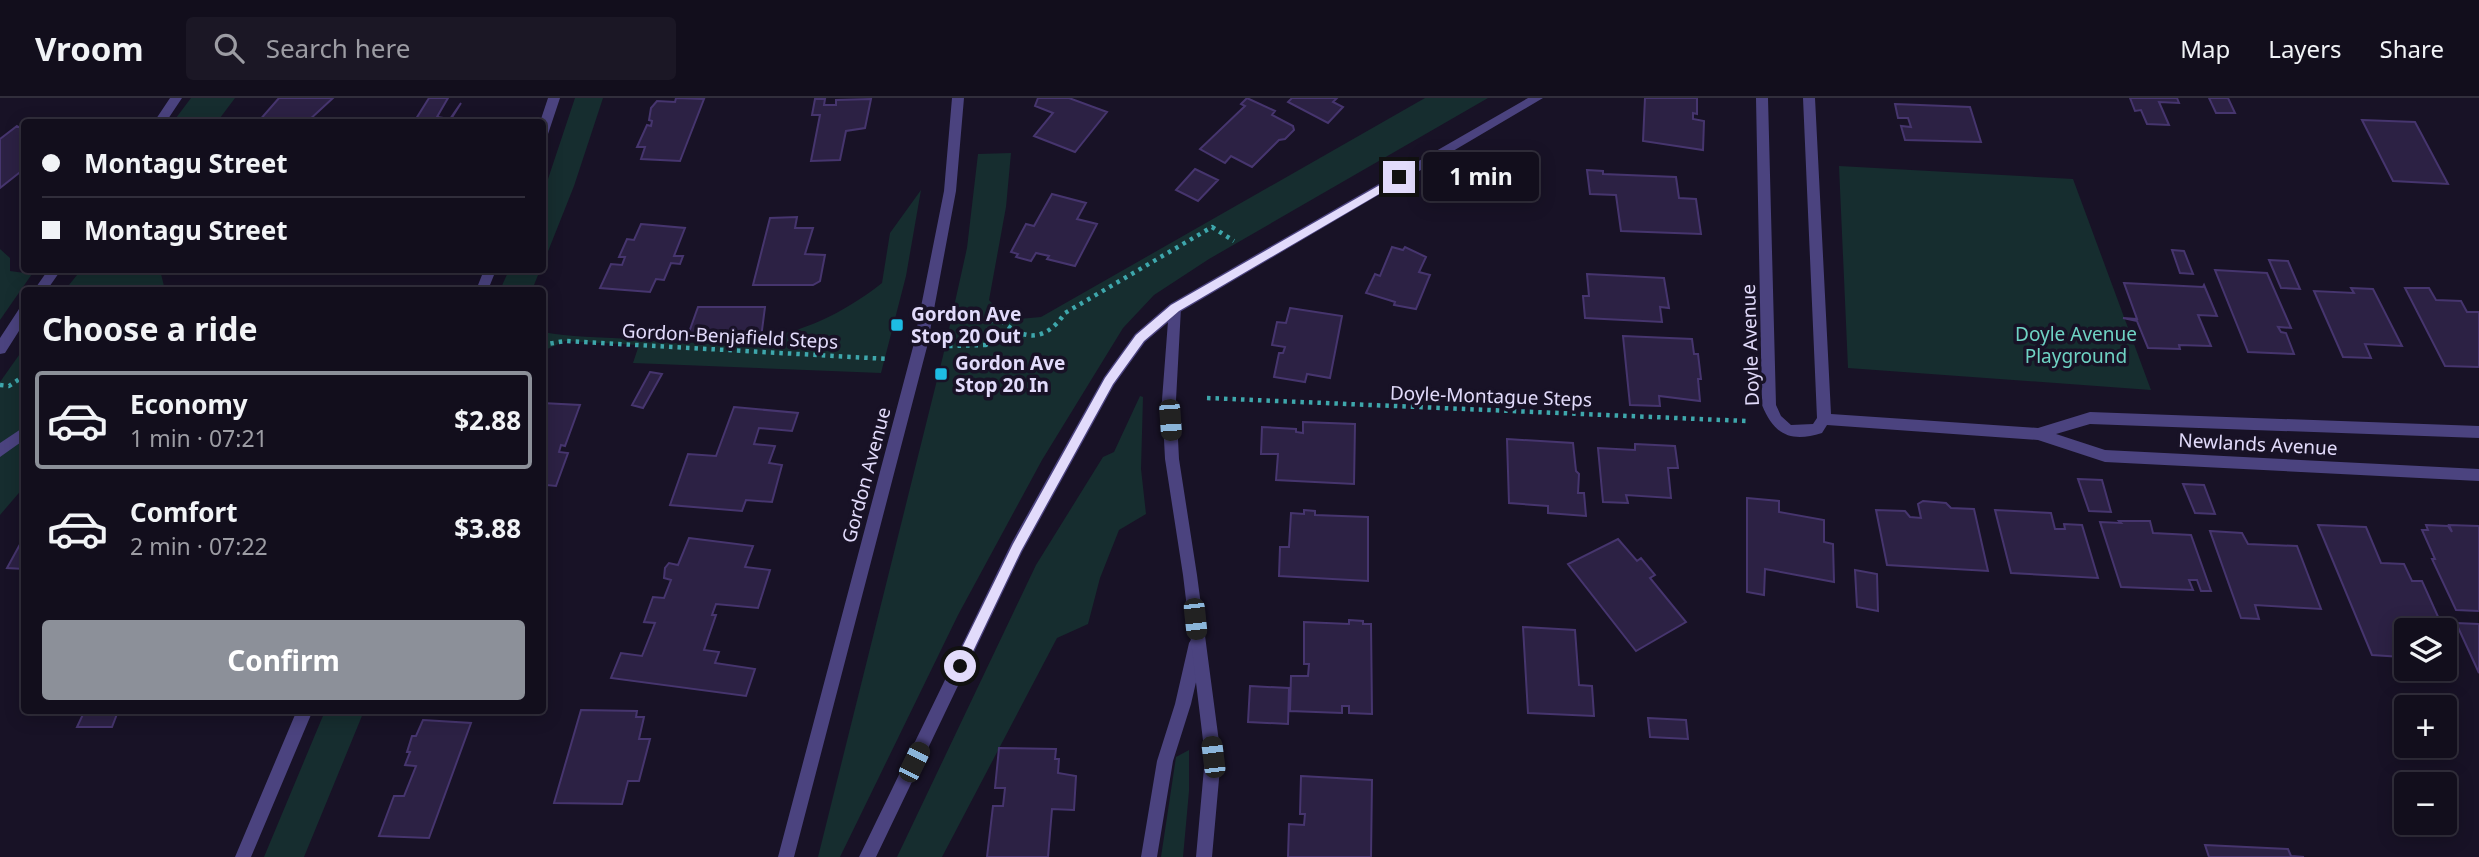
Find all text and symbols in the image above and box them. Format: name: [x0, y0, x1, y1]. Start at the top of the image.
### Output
search box: [186, 17, 676, 80]
text: Vroom: [35, 26, 144, 71]
icon: search: [210, 29, 248, 67]
text: Search here: [266, 30, 410, 66]
text: Map: [2180, 32, 2230, 65]
text: Layers: [2268, 32, 2342, 65]
text: Share: [2380, 32, 2444, 65]
text: Montagu Street: [84, 145, 288, 181]
callout: 1 min: [1424, 153, 1539, 202]
text: 1 min: [1449, 160, 1513, 192]
route end: [1383, 161, 1415, 193]
text: Montagu Street: [84, 212, 288, 248]
street label: Doyle Avenue: [1735, 284, 1765, 406]
place label: Gordon Ave Stop 20 Out: [911, 301, 1021, 349]
text: Choose a ride: [42, 307, 258, 350]
street label: Gordon-Benjafield Steps: [621, 317, 839, 355]
marker: Gordon Ave Stop 20 Out: [889, 317, 905, 333]
park label: Doyle Avenue Playground: [2015, 321, 2137, 369]
place label: Gordon Ave Stop 20 In: [955, 350, 1065, 398]
marker: Gordon Ave Stop 20 In: [933, 366, 949, 382]
street label: Doyle-Montague Steps: [1389, 379, 1593, 413]
text: Economy: [130, 386, 248, 422]
icon: car: [46, 389, 109, 452]
car: [1159, 398, 1182, 442]
text: $2.88: [454, 402, 521, 438]
street label: Gordon Avenue: [835, 404, 897, 546]
text: 1 min · 07:21: [130, 422, 268, 454]
street label: Newlands Avenue: [2178, 427, 2338, 461]
text: Comfort: [130, 494, 238, 530]
icon: car: [46, 497, 109, 560]
text: $3.88: [454, 510, 521, 546]
text: 2 min · 07:22: [130, 530, 268, 562]
car: [1183, 597, 1208, 641]
map controls: [2394, 618, 2457, 835]
button: layers: [2394, 618, 2457, 681]
button: Confirm: [42, 620, 525, 700]
route start: [944, 650, 976, 682]
button: +: [2394, 695, 2457, 758]
car: [1201, 735, 1226, 779]
car: [896, 739, 933, 785]
button: −: [2394, 772, 2457, 835]

